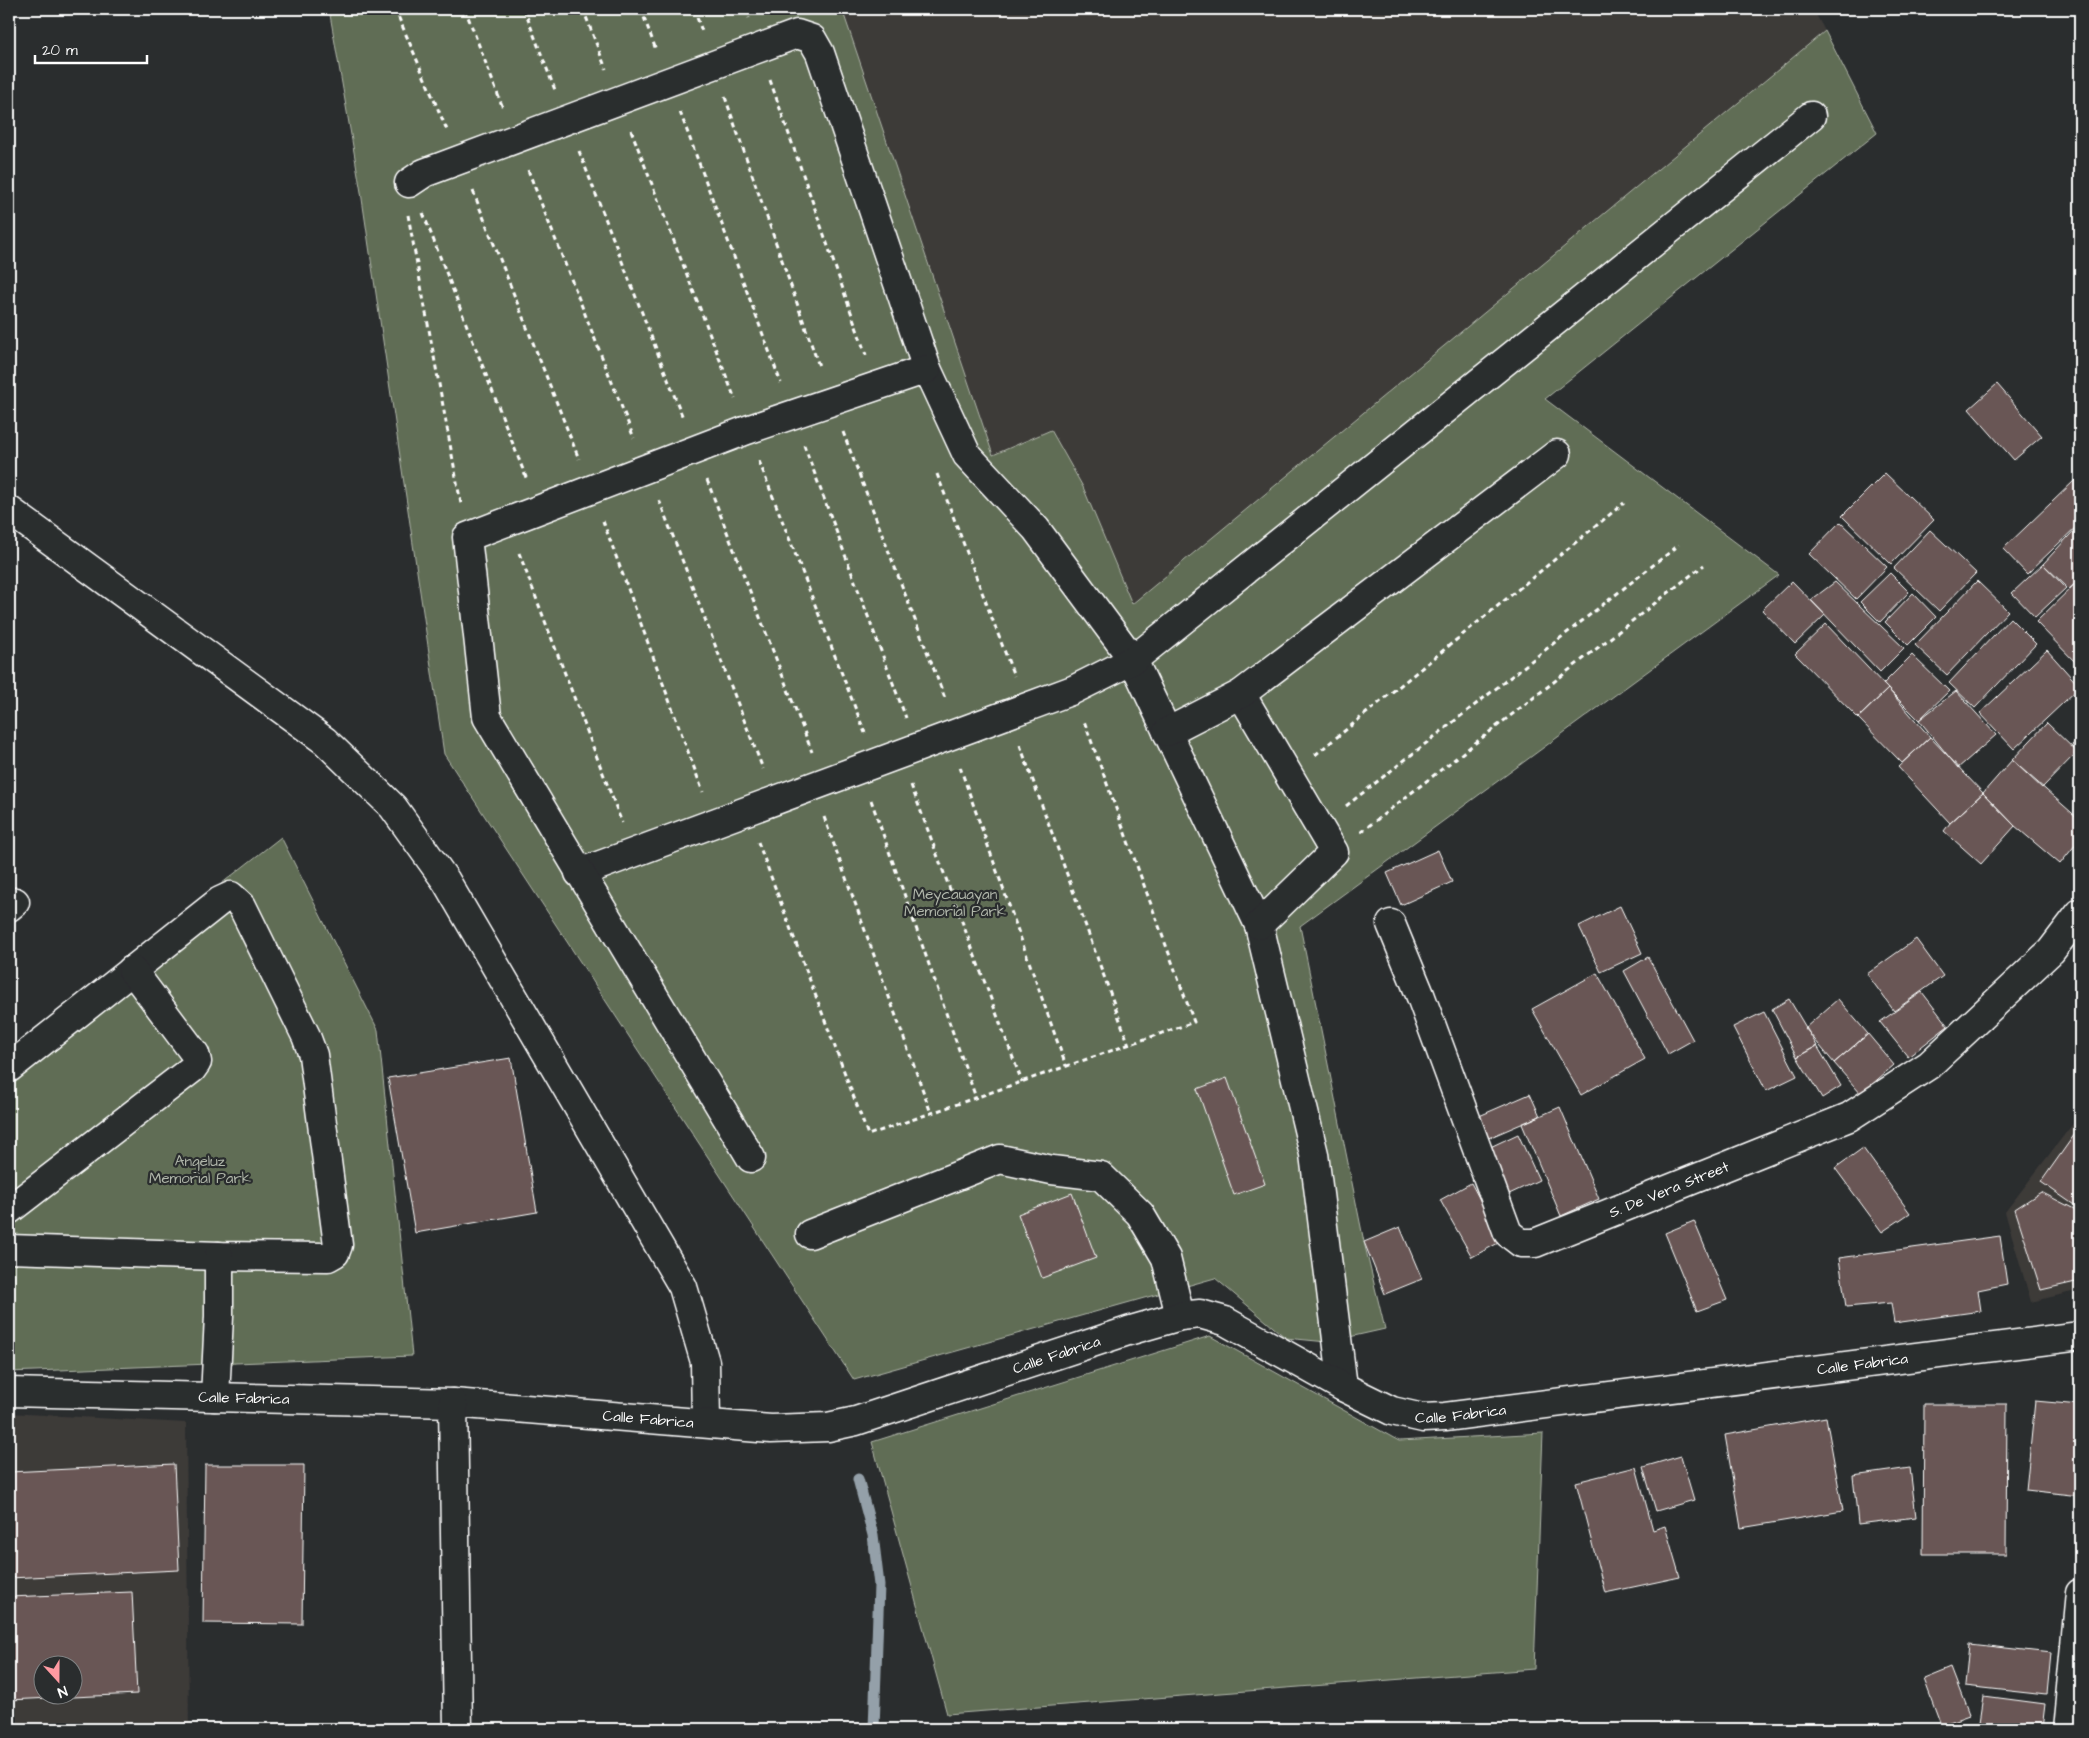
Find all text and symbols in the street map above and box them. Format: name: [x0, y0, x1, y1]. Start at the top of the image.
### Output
scale bar: [35, 32, 148, 64]
text: 20 m: [42, 40, 78, 61]
park label: Meycauayan Memorial Park: [904, 884, 1006, 922]
park label: Angeluz Memorial Park: [149, 1151, 251, 1189]
street label: S. De Vera Street: [1606, 1156, 1732, 1223]
street label: Calle Fabrica: [1010, 1330, 1103, 1379]
street label: Calle Fabrica: [1816, 1348, 1909, 1380]
street label: Calle Fabrica: [198, 1386, 290, 1409]
street label: Calle Fabrica: [1413, 1399, 1508, 1429]
street label: Calle Fabrica: [602, 1405, 695, 1433]
north arrow: [32, 1656, 82, 1706]
text: N: [54, 1680, 70, 1702]

